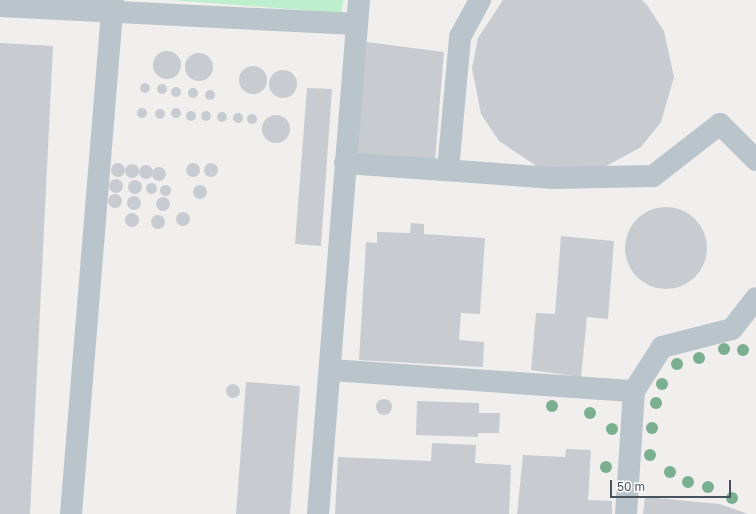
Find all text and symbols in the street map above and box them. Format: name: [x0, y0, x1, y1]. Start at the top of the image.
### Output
scale bar: [612, 472, 733, 498]
text: 50 m: [617, 479, 645, 494]

